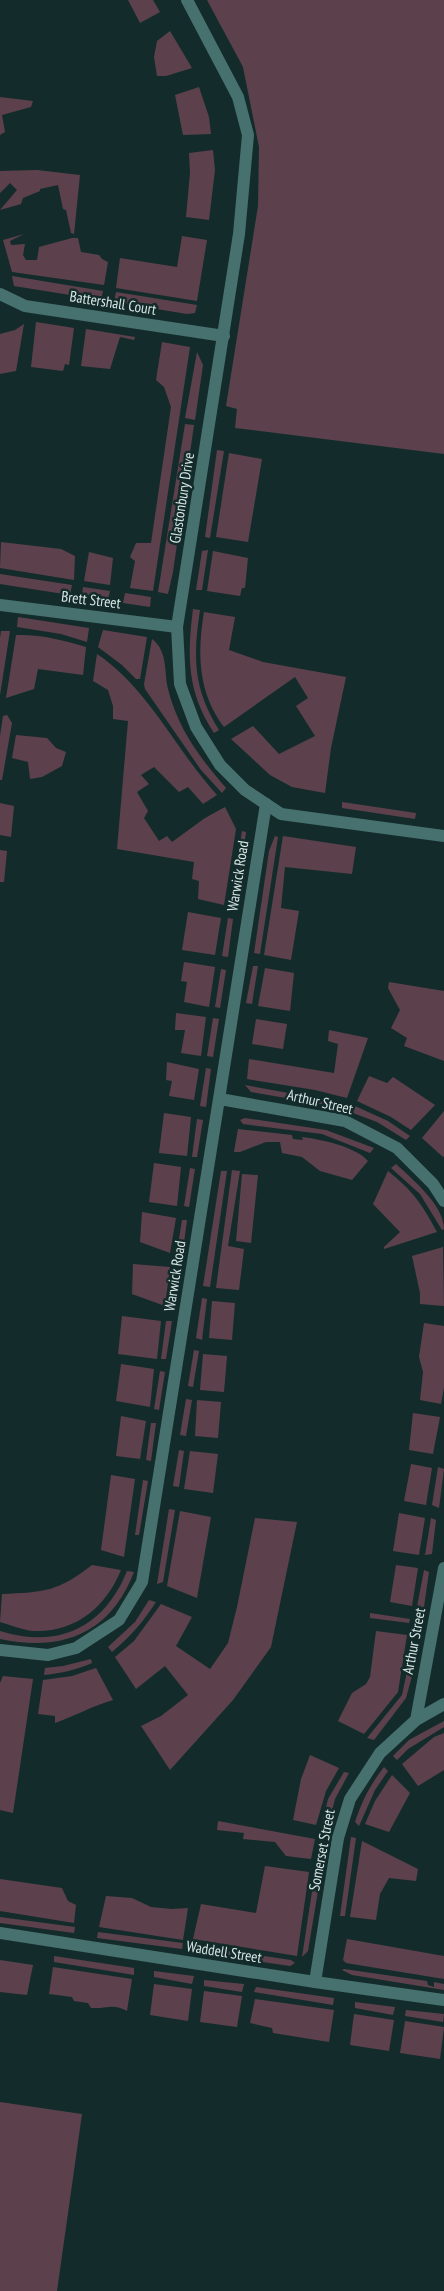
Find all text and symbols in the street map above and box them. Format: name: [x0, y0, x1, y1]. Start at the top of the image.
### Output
street label: Battershall Court: [68, 286, 158, 319]
street label: Glastonbury Drive: [165, 451, 198, 545]
street label: Brett Street: [60, 586, 122, 613]
street label: Warwick Road: [223, 839, 252, 913]
street label: Arthur Street: [285, 1085, 355, 1118]
street label: Warwick Road: [160, 1239, 189, 1313]
street label: Arthur Street: [398, 1606, 429, 1676]
street label: Somerset Street: [304, 1808, 339, 1892]
street label: Waddell Street: [185, 1936, 263, 1967]

